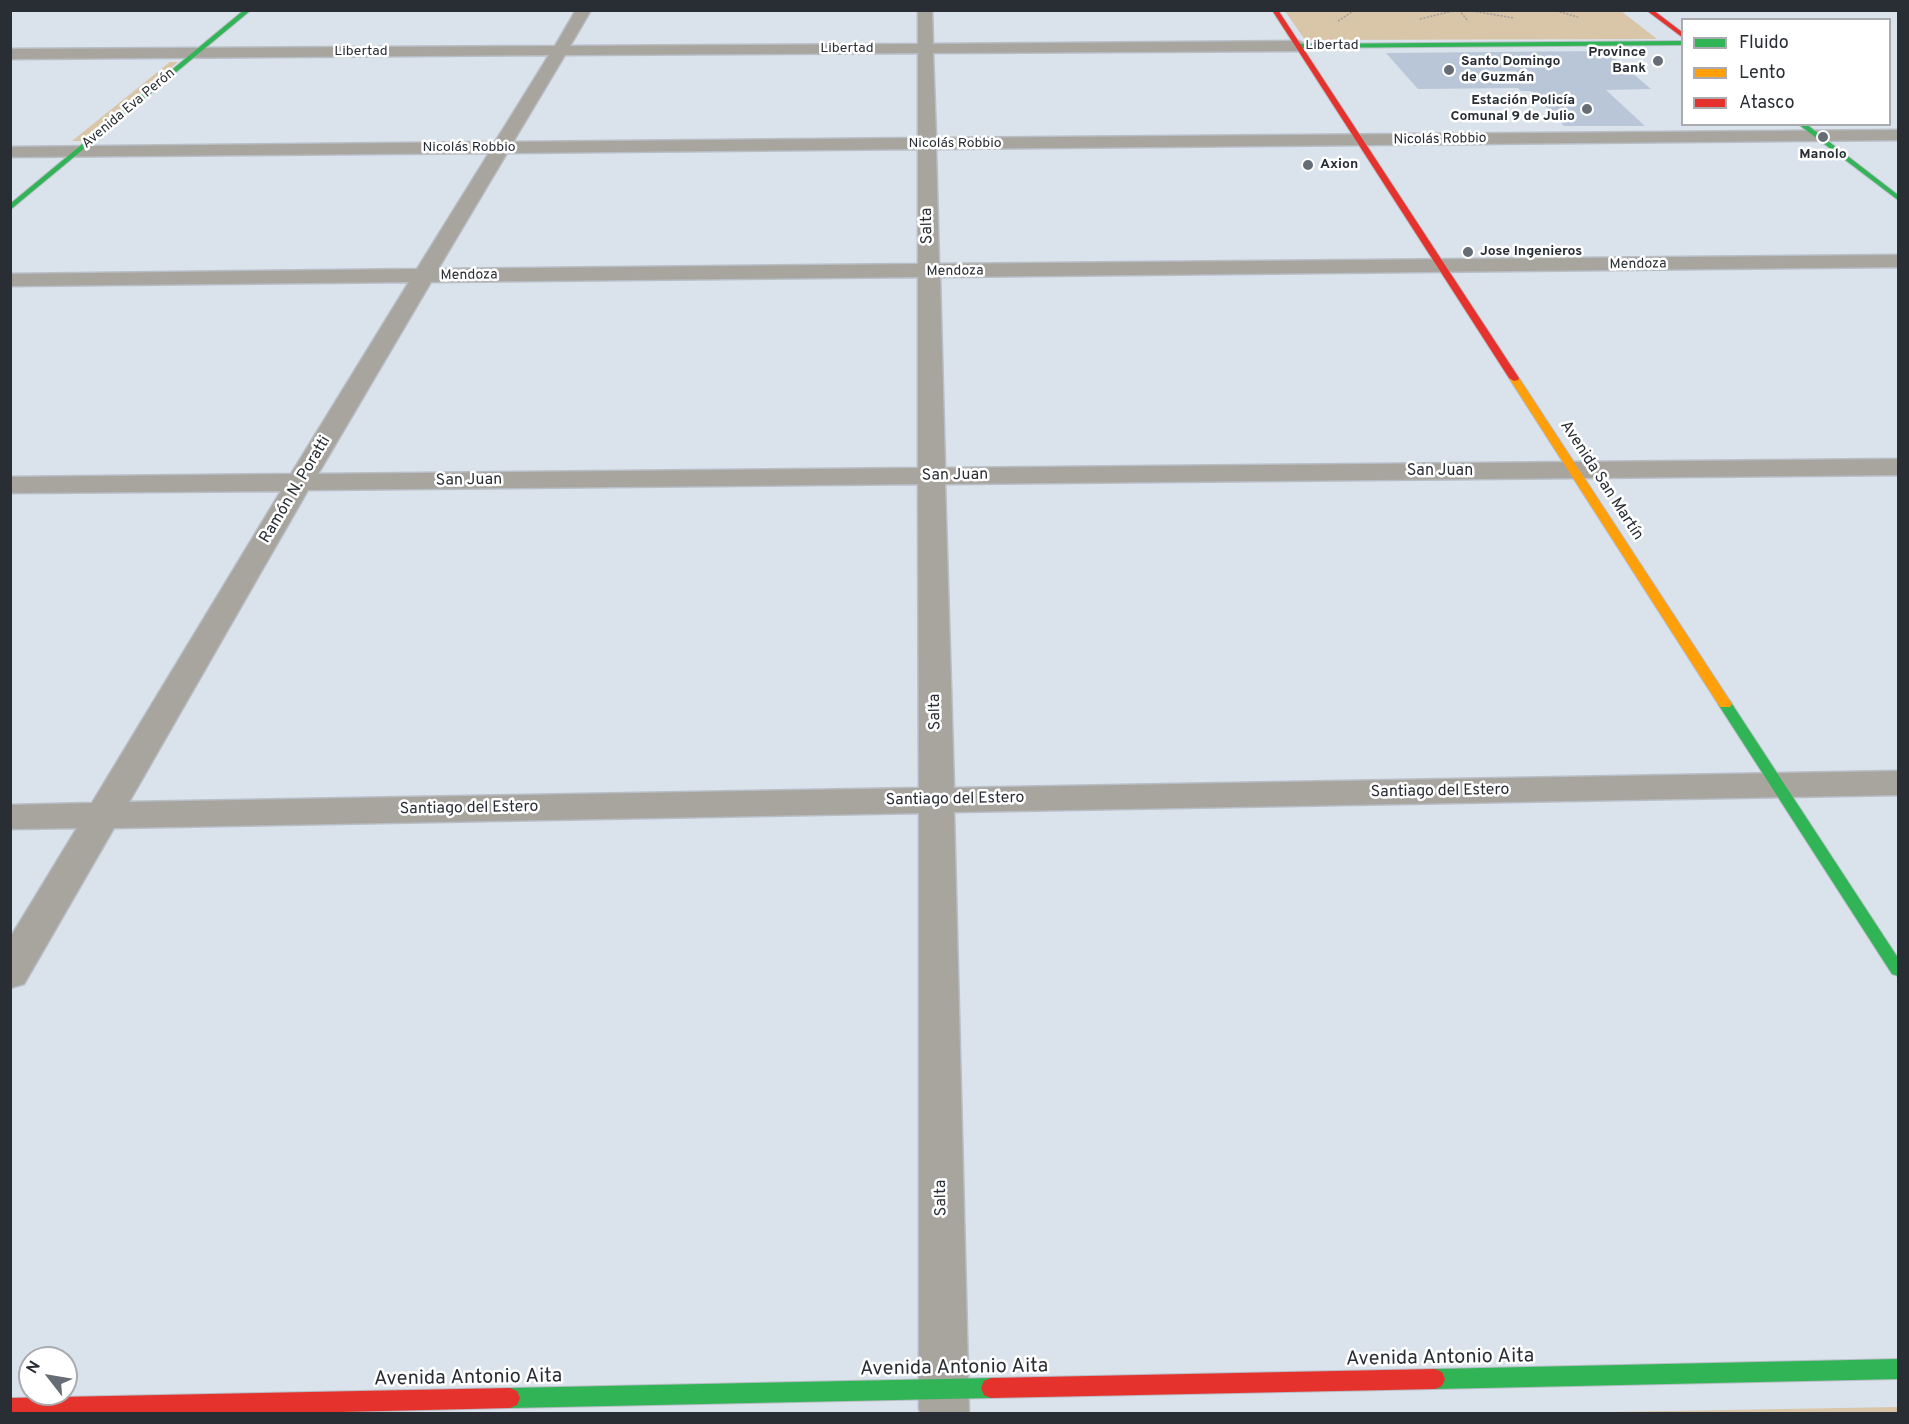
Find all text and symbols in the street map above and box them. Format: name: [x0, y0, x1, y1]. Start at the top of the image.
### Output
legend: [1681, 18, 1891, 126]
text: Fluido: [1739, 32, 1789, 55]
street label: Libertad: [1305, 38, 1359, 54]
street label: Libertad: [820, 41, 874, 57]
street label: Libertad: [334, 44, 388, 60]
place label: Province Bank: [1588, 45, 1646, 78]
place label: Santo Domingo de Guzmán: [1461, 54, 1560, 86]
marker: Province Bank: [1651, 54, 1665, 68]
text: Lento: [1739, 62, 1785, 85]
marker: Santo Domingo de Guzmán: [1442, 63, 1456, 77]
street label: Avenida Eva Perón: [79, 65, 179, 153]
text: Atasco: [1739, 92, 1795, 115]
place label: Estación Policía Comunal 9 de Julio: [1451, 93, 1575, 125]
marker: Estación Policía Comunal 9 de Julio: [1580, 102, 1594, 116]
marker: Manolo: [1816, 130, 1830, 144]
street label: Nicolás Robbio: [1393, 131, 1487, 149]
street label: Nicolás Robbio: [908, 136, 1002, 152]
street label: Nicolás Robbio: [422, 140, 516, 156]
place label: Manolo: [1799, 147, 1847, 163]
place label: Axion: [1320, 157, 1358, 173]
marker: Axion: [1301, 158, 1315, 172]
street label: Salta: [918, 208, 938, 244]
place label: Jose Ingenieros: [1480, 244, 1582, 260]
marker: Jose Ingenieros: [1461, 245, 1475, 259]
street label: Mendoza: [1609, 256, 1667, 274]
street label: Mendoza: [926, 263, 984, 281]
street label: Mendoza: [440, 267, 498, 285]
street label: Avenida San Martín: [1555, 418, 1647, 544]
street label: Ramón N. Poratti: [256, 433, 336, 547]
street label: San Juan: [1407, 462, 1473, 482]
street label: San Juan: [922, 466, 988, 486]
street label: San Juan: [436, 471, 502, 491]
street label: Salta: [926, 694, 946, 730]
street label: Santiago del Estero: [1371, 781, 1509, 803]
street label: Santiago del Estero: [886, 789, 1024, 811]
street label: Santiago del Estero: [400, 798, 538, 820]
street label: Salta: [932, 1180, 952, 1216]
street label: Avenida Antonio Aita: [1346, 1345, 1534, 1373]
north arrow: [18, 1346, 78, 1406]
street label: Avenida Antonio Aita: [860, 1355, 1048, 1383]
text: N: [23, 1358, 46, 1378]
street label: Avenida Antonio Aita: [374, 1365, 562, 1393]

